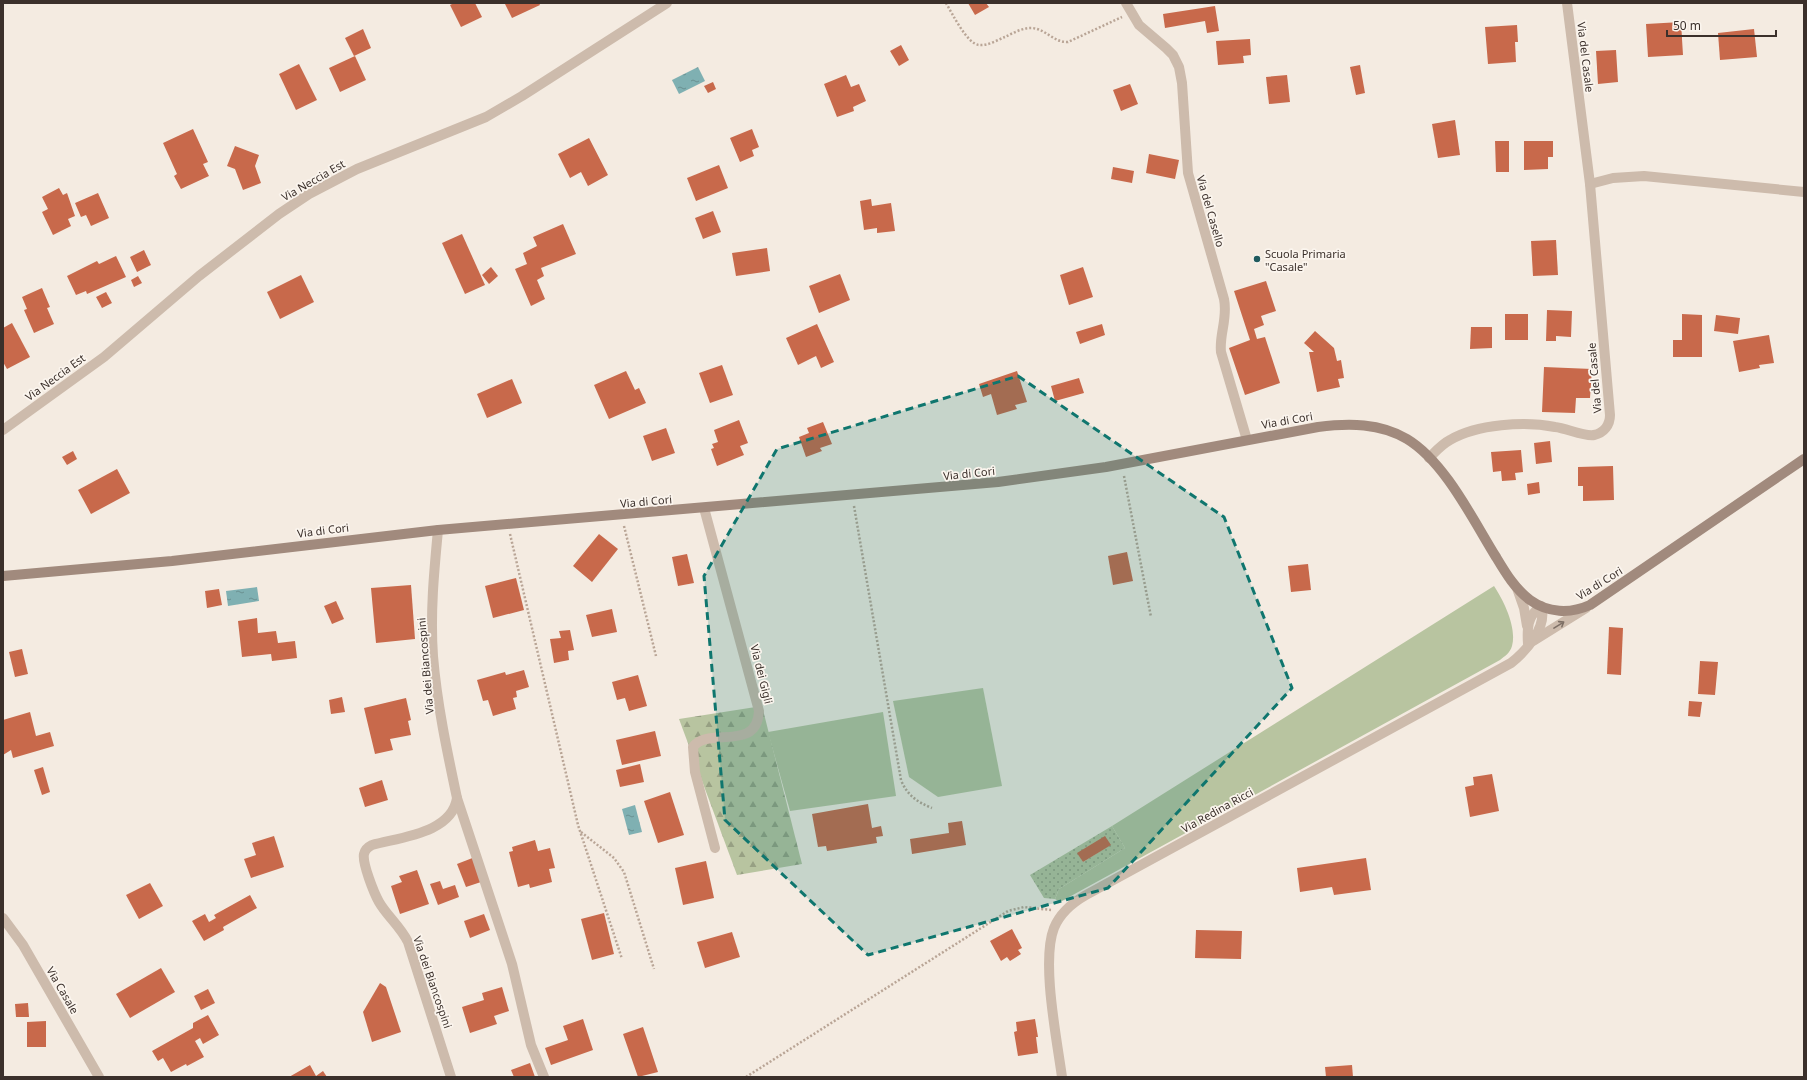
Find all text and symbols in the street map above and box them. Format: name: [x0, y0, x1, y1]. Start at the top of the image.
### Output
scale bar: [1667, 12, 1776, 38]
text: 50 m: [1673, 17, 1701, 34]
street label: Via del Casale: [1574, 21, 1598, 93]
street label: Via Neccia Est: [279, 156, 347, 204]
street label: Via del Casello: [1194, 173, 1229, 249]
place label: Scuola Primaria "Casale": [1265, 246, 1346, 274]
marker: Scuola Primaria "Casale": [1252, 254, 1262, 264]
street label: Via del Casale: [1583, 342, 1605, 414]
street label: Via Neccia Est: [22, 350, 88, 404]
street label: Via di Cori: [1260, 408, 1314, 432]
street label: Via di Cori: [942, 463, 996, 483]
street label: Via di Cori: [619, 491, 673, 511]
street label: Via di Cori: [296, 519, 350, 541]
street label: Via di Cori: [1573, 563, 1625, 603]
street label: Via dei Biancospini: [413, 617, 437, 715]
one-way arrow: [1553, 621, 1564, 629]
street label: Via dei Gigli: [747, 643, 777, 705]
street label: Via Redina Ricci: [1178, 784, 1256, 836]
street label: Via dei Biancospini: [410, 934, 456, 1030]
street label: Via Casale: [43, 964, 83, 1016]

